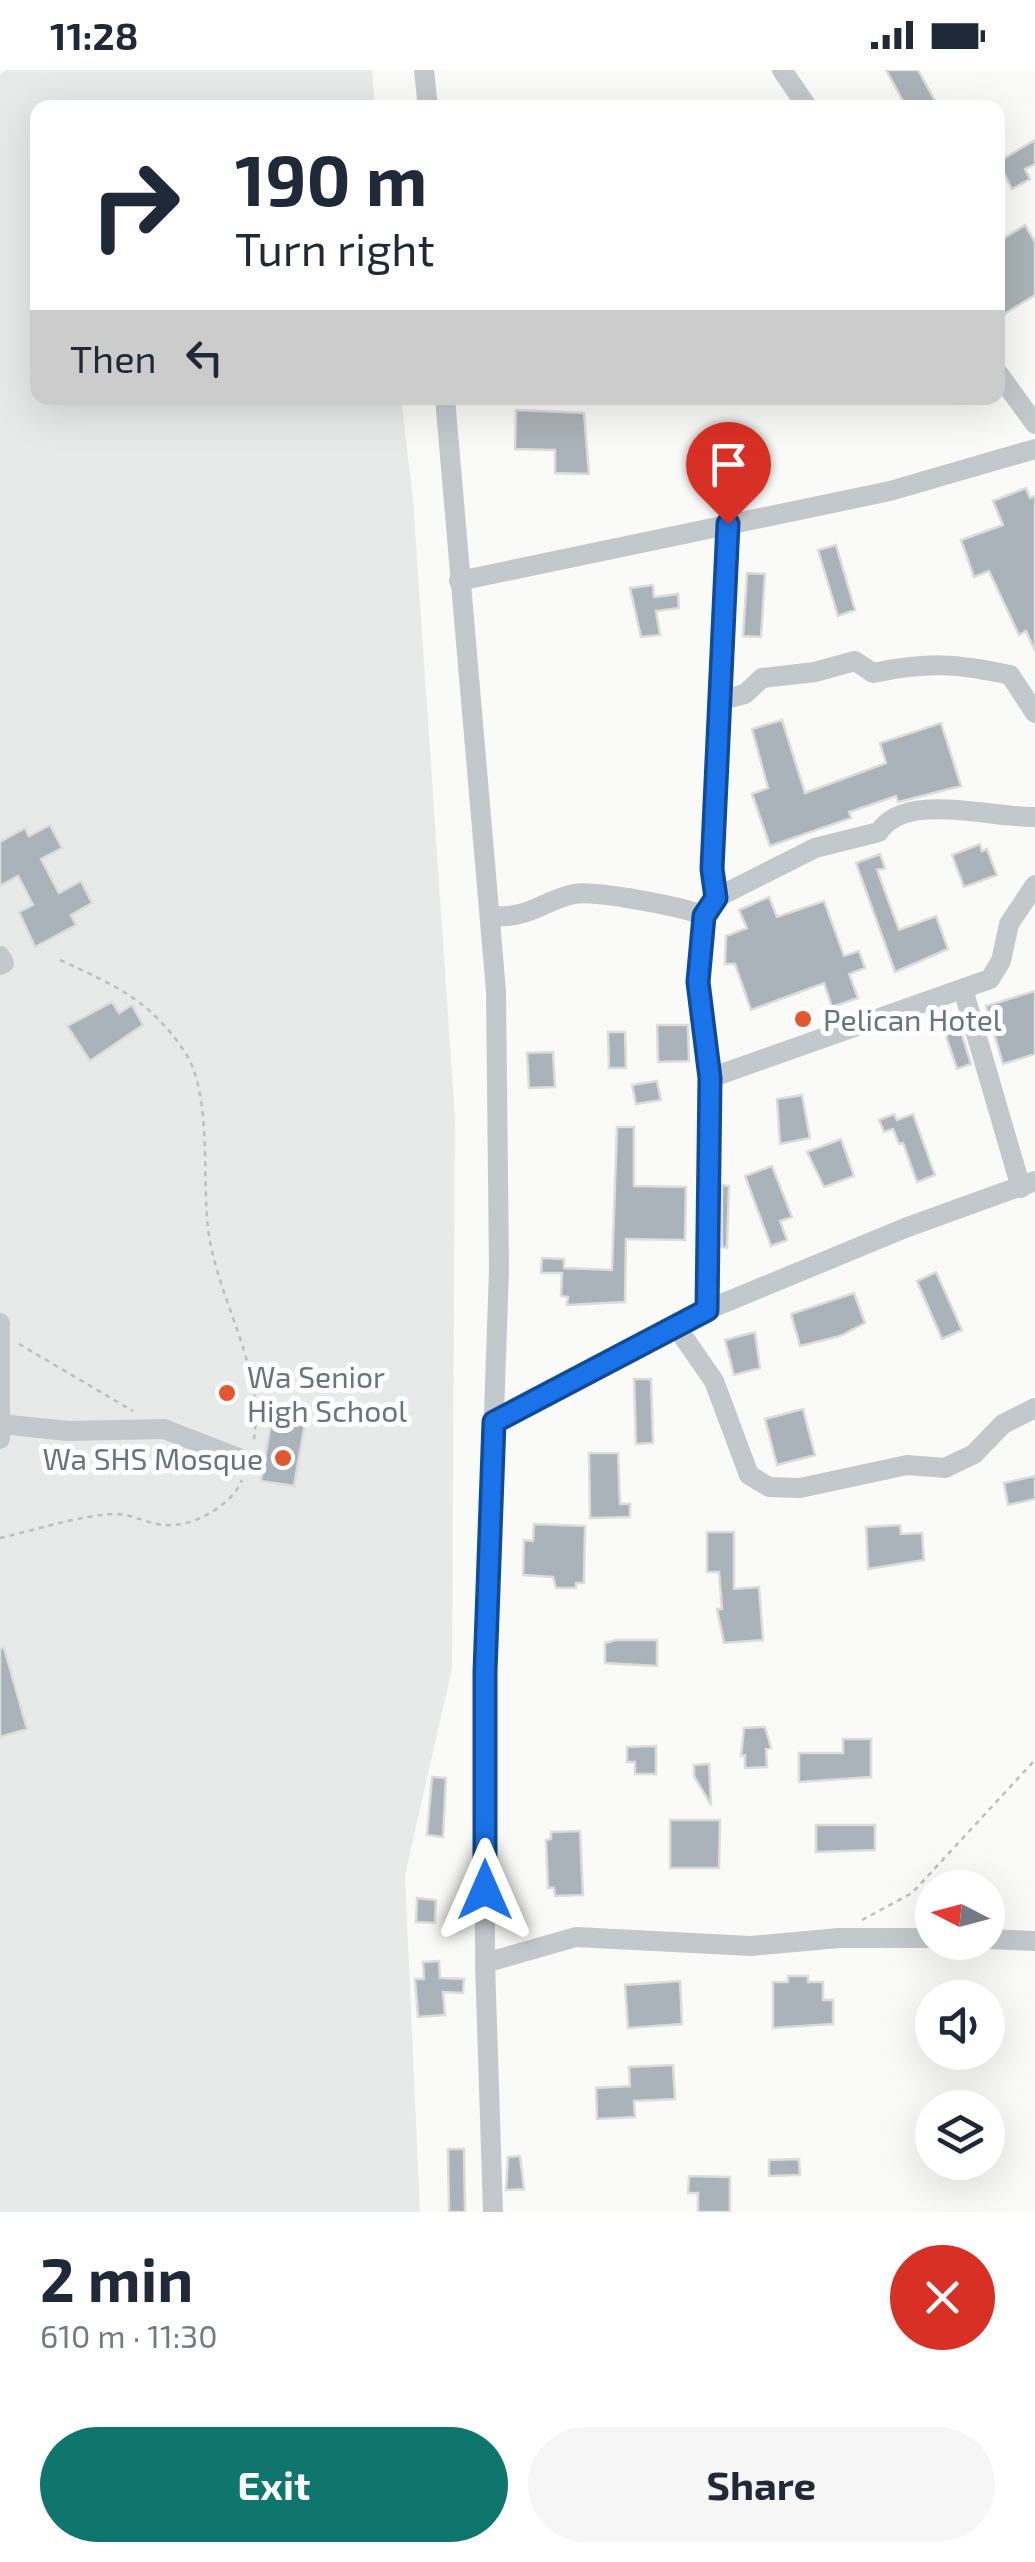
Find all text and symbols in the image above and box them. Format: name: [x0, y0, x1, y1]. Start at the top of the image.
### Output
text: 11:28: [50, 12, 138, 58]
text: 190 m: [235, 136, 428, 220]
icon: right: [70, 140, 200, 270]
text: Turn right: [235, 221, 435, 275]
icon: left: [177, 330, 232, 385]
text: Then: [70, 335, 157, 381]
pin: [686, 422, 771, 525]
icon: arrive: [701, 437, 756, 492]
place label: Pelican Hotel: [823, 1001, 1002, 1037]
marker: Pelican Hotel: [792, 1008, 814, 1030]
place label: Wa Senior High School: [247, 1358, 407, 1428]
marker: Wa Senior High School: [216, 1382, 238, 1404]
place label: Wa SHS Mosque: [42, 1440, 263, 1476]
marker: Wa SHS Mosque: [272, 1447, 294, 1469]
position arrow: [433, 1838, 537, 1942]
north arrow: [915, 1870, 1005, 1960]
map controls: [915, 1870, 1005, 2180]
button: sound: [915, 1980, 1005, 2070]
button: layers: [915, 2090, 1005, 2180]
text: 2 min: [40, 2242, 193, 2314]
button: close: [890, 2245, 995, 2350]
text: 610 m · 11:30: [40, 2316, 217, 2354]
button: Exit: [40, 2427, 508, 2542]
button: Share: [528, 2427, 995, 2542]

